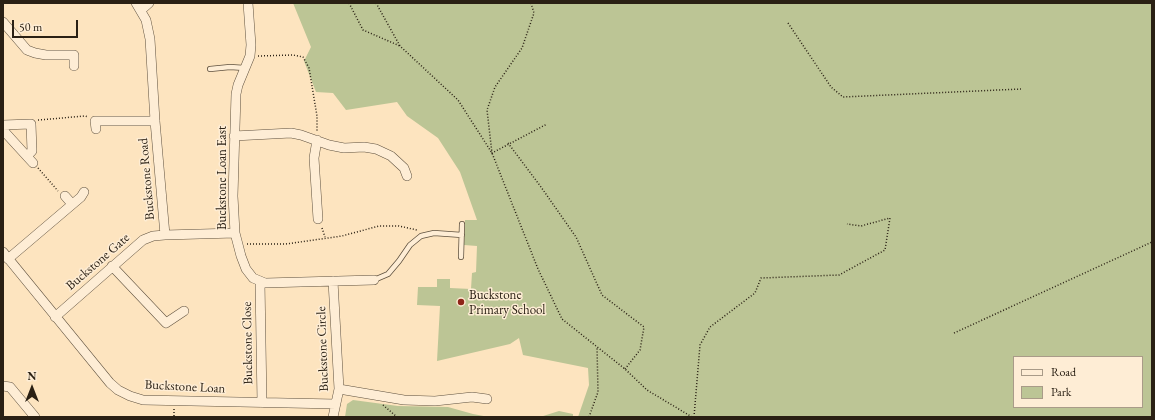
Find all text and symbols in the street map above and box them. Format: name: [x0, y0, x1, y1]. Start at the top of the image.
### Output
scale bar: [14, 12, 80, 38]
text: 50 m: [19, 19, 42, 35]
street label: Buckstone Loan East: [214, 126, 230, 230]
street label: Buckstone Road: [136, 137, 158, 221]
street label: Buckstone Gate: [63, 230, 133, 294]
place label: Buckstone Primary School: [469, 287, 545, 318]
marker: Buckstone Primary School: [456, 297, 466, 307]
street label: Buckstone Close: [239, 301, 257, 385]
street label: Buckstone Circle: [314, 306, 332, 392]
legend: [1013, 356, 1143, 408]
text: Road: [1051, 364, 1076, 380]
north arrow: [12, 368, 52, 408]
text: N: [28, 369, 36, 383]
street label: Buckstone Loan: [144, 377, 226, 397]
text: Park: [1051, 384, 1071, 400]

